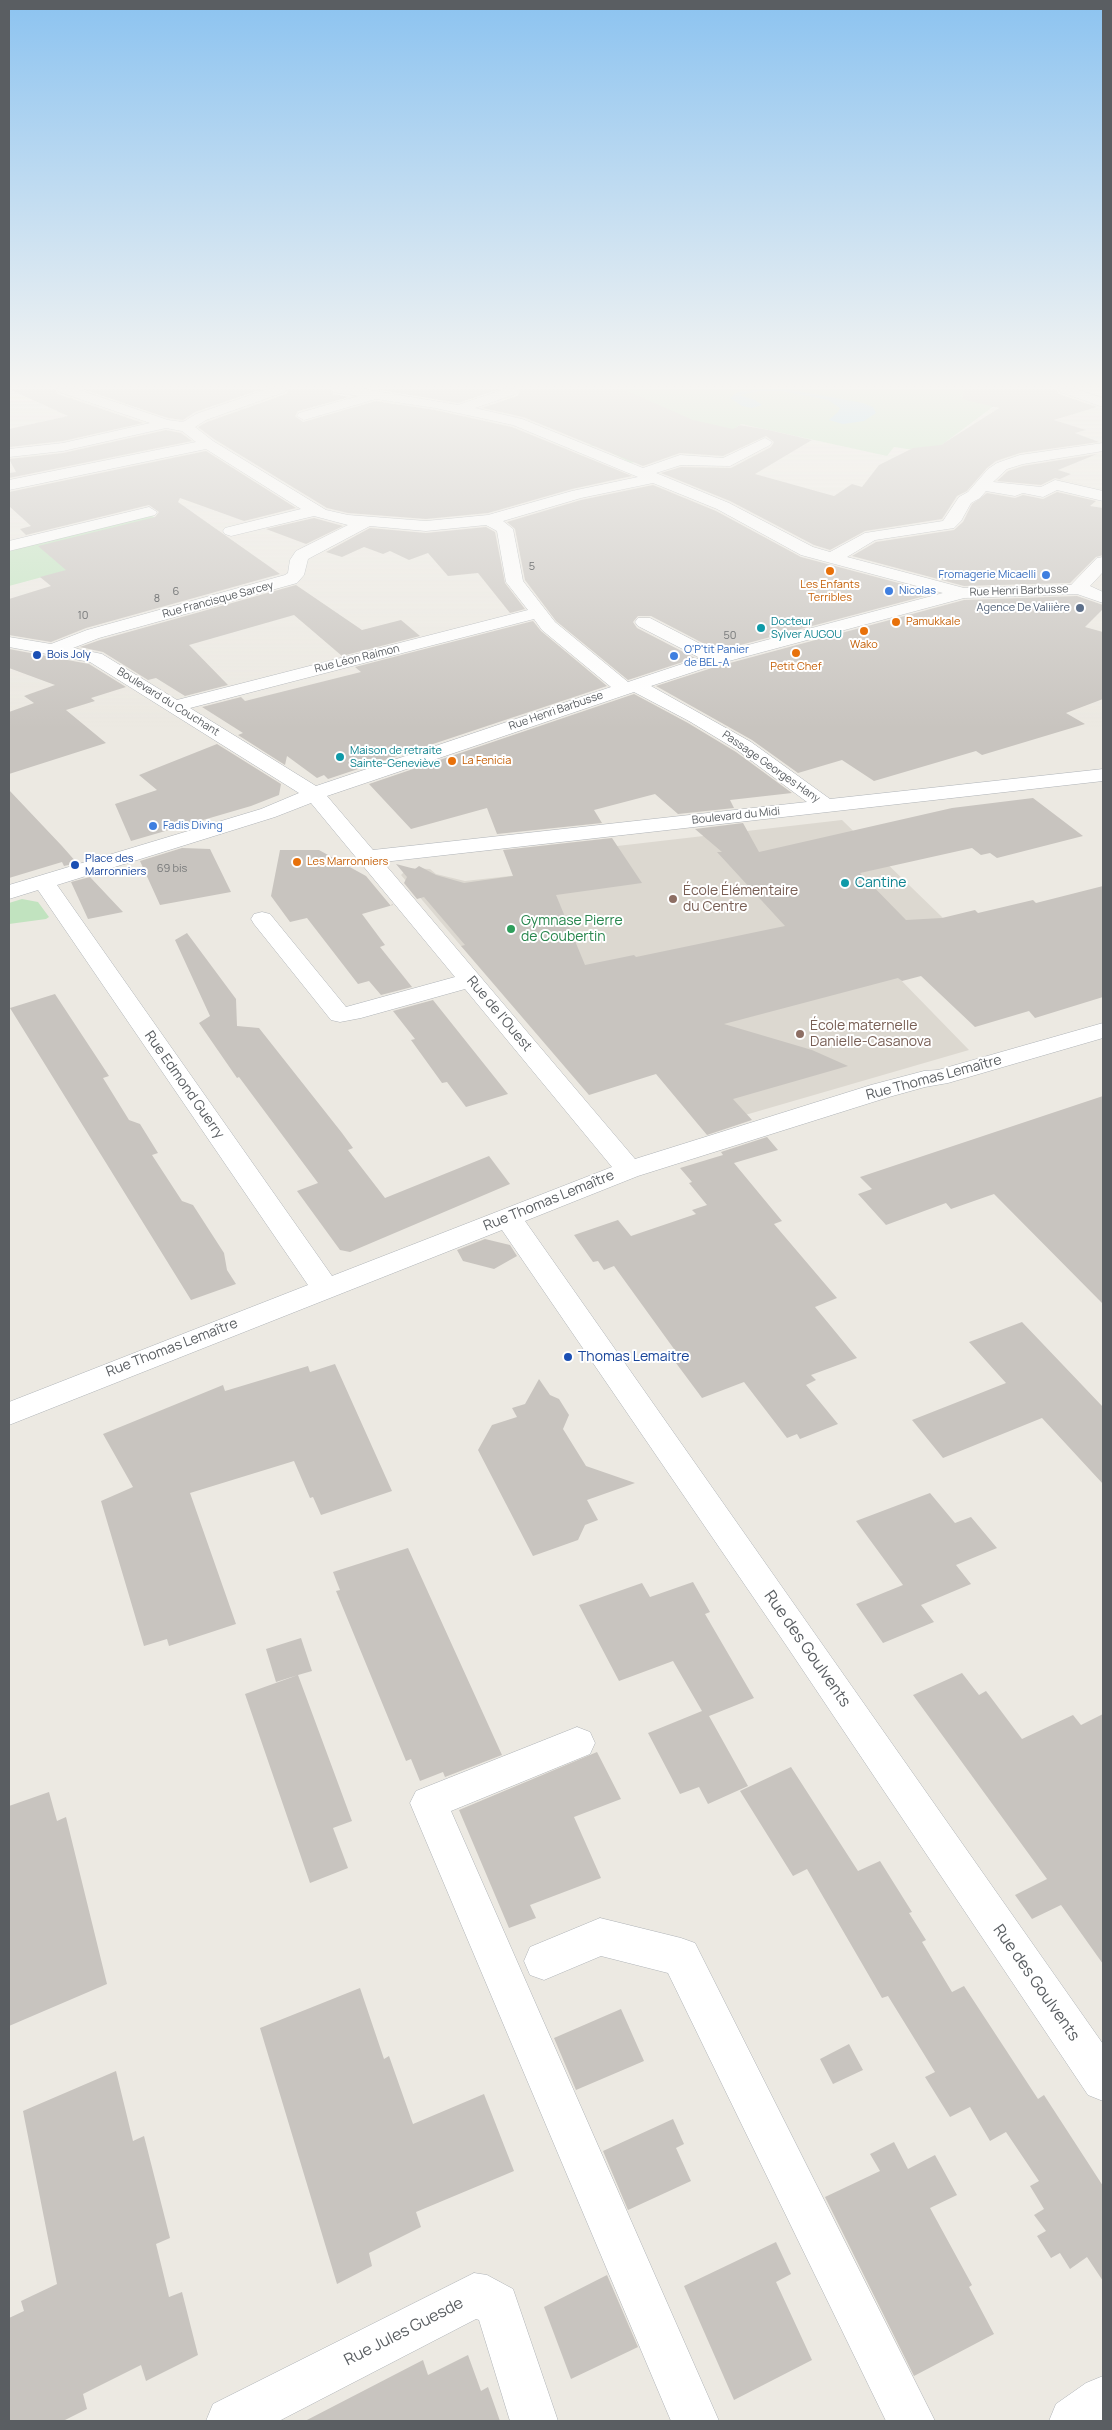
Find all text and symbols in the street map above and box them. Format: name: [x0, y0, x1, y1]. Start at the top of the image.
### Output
house number: 5: [529, 560, 535, 574]
marker: Les Enfants Terribles: [824, 565, 836, 577]
place label: Fromagerie Micaelli: [938, 568, 1036, 582]
marker: Fromagerie Micaelli: [1040, 569, 1052, 581]
place label: Les Enfants Terribles: [800, 578, 860, 604]
street label: Rue Francisque Sarcey: [161, 579, 275, 621]
street label: Rue Henri Barbusse: [969, 583, 1069, 599]
place label: Nicolas: [899, 584, 936, 598]
house number: 6: [173, 585, 179, 599]
marker: Nicolas: [883, 585, 895, 597]
house number: 8: [154, 592, 160, 606]
place label: Agence De Valiière: [977, 601, 1070, 615]
marker: Agence De Valiière: [1074, 602, 1086, 614]
house number: 10: [78, 609, 88, 623]
place label: Docteur Sylver AUGOU: [771, 615, 842, 641]
place label: Pamukkale: [906, 615, 960, 629]
marker: Pamukkale: [890, 616, 902, 628]
marker: Docteur Sylver AUGOU: [755, 622, 767, 634]
marker: Wako: [858, 625, 870, 637]
house number: 50: [723, 629, 737, 643]
place label: Wako: [850, 638, 878, 652]
street label: Rue Léon Raimon: [313, 642, 401, 676]
place label: O'P'tit Panier de BEL-A: [684, 643, 749, 669]
marker: Petit Chef: [790, 647, 802, 659]
place label: Bois Joly: [47, 648, 91, 662]
marker: Bois Joly: [31, 649, 43, 661]
marker: O'P'tit Panier de BEL-A: [668, 650, 680, 662]
place label: Petit Chef: [770, 660, 822, 674]
street label: Boulevard du Couchant: [114, 665, 222, 739]
street label: Rue Henri Barbusse: [507, 689, 605, 733]
street label: Passage Georges Hany: [720, 728, 822, 806]
place label: Maison de retraite Sainte-Geneviève: [350, 744, 442, 770]
marker: Maison de retraite Sainte-Geneviève: [334, 751, 346, 763]
place label: La Fenicia: [462, 754, 511, 768]
marker: La Fenicia: [446, 755, 458, 767]
street label: Boulevard du Midi: [691, 805, 781, 827]
place label: Fadis Diving: [163, 819, 223, 833]
marker: Fadis Diving: [147, 820, 159, 832]
place label: Place des Marronniers: [85, 852, 146, 878]
place label: Les Marronniers: [307, 855, 388, 869]
marker: Les Marronniers: [291, 856, 303, 868]
marker: Place des Marronniers: [69, 859, 81, 871]
house number: 69 bis: [157, 862, 187, 876]
place label: Cantine: [855, 875, 906, 891]
marker: Cantine: [839, 877, 851, 889]
place label: École Élémentaire du Centre: [683, 883, 798, 916]
marker: École Élémentaire du Centre: [667, 893, 679, 905]
place label: Gymnase Pierre de Coubertin: [521, 913, 623, 946]
marker: Gymnase Pierre de Coubertin: [505, 923, 517, 935]
street label: Rue de l'Ouest: [463, 973, 535, 1055]
place label: École maternelle Danielle-Casanova: [810, 1018, 931, 1050]
street label: Rue Edmond Guerry: [141, 1028, 227, 1142]
marker: École maternelle Danielle-Casanova: [794, 1028, 806, 1040]
street label: Rue Thomas Lemaître: [864, 1052, 1004, 1104]
street label: Rue Thomas Lemaître: [481, 1167, 617, 1235]
street label: Rue Thomas Lemaître: [104, 1315, 240, 1381]
place label: Thomas Lemaitre: [578, 1349, 689, 1365]
marker: Thomas Lemaitre: [562, 1351, 574, 1363]
street label: Rue des Goulvents: [760, 1587, 854, 1711]
street label: Rue des Goulvents: [989, 1921, 1083, 2045]
street label: Rue Jules Guesde: [341, 2294, 467, 2370]

